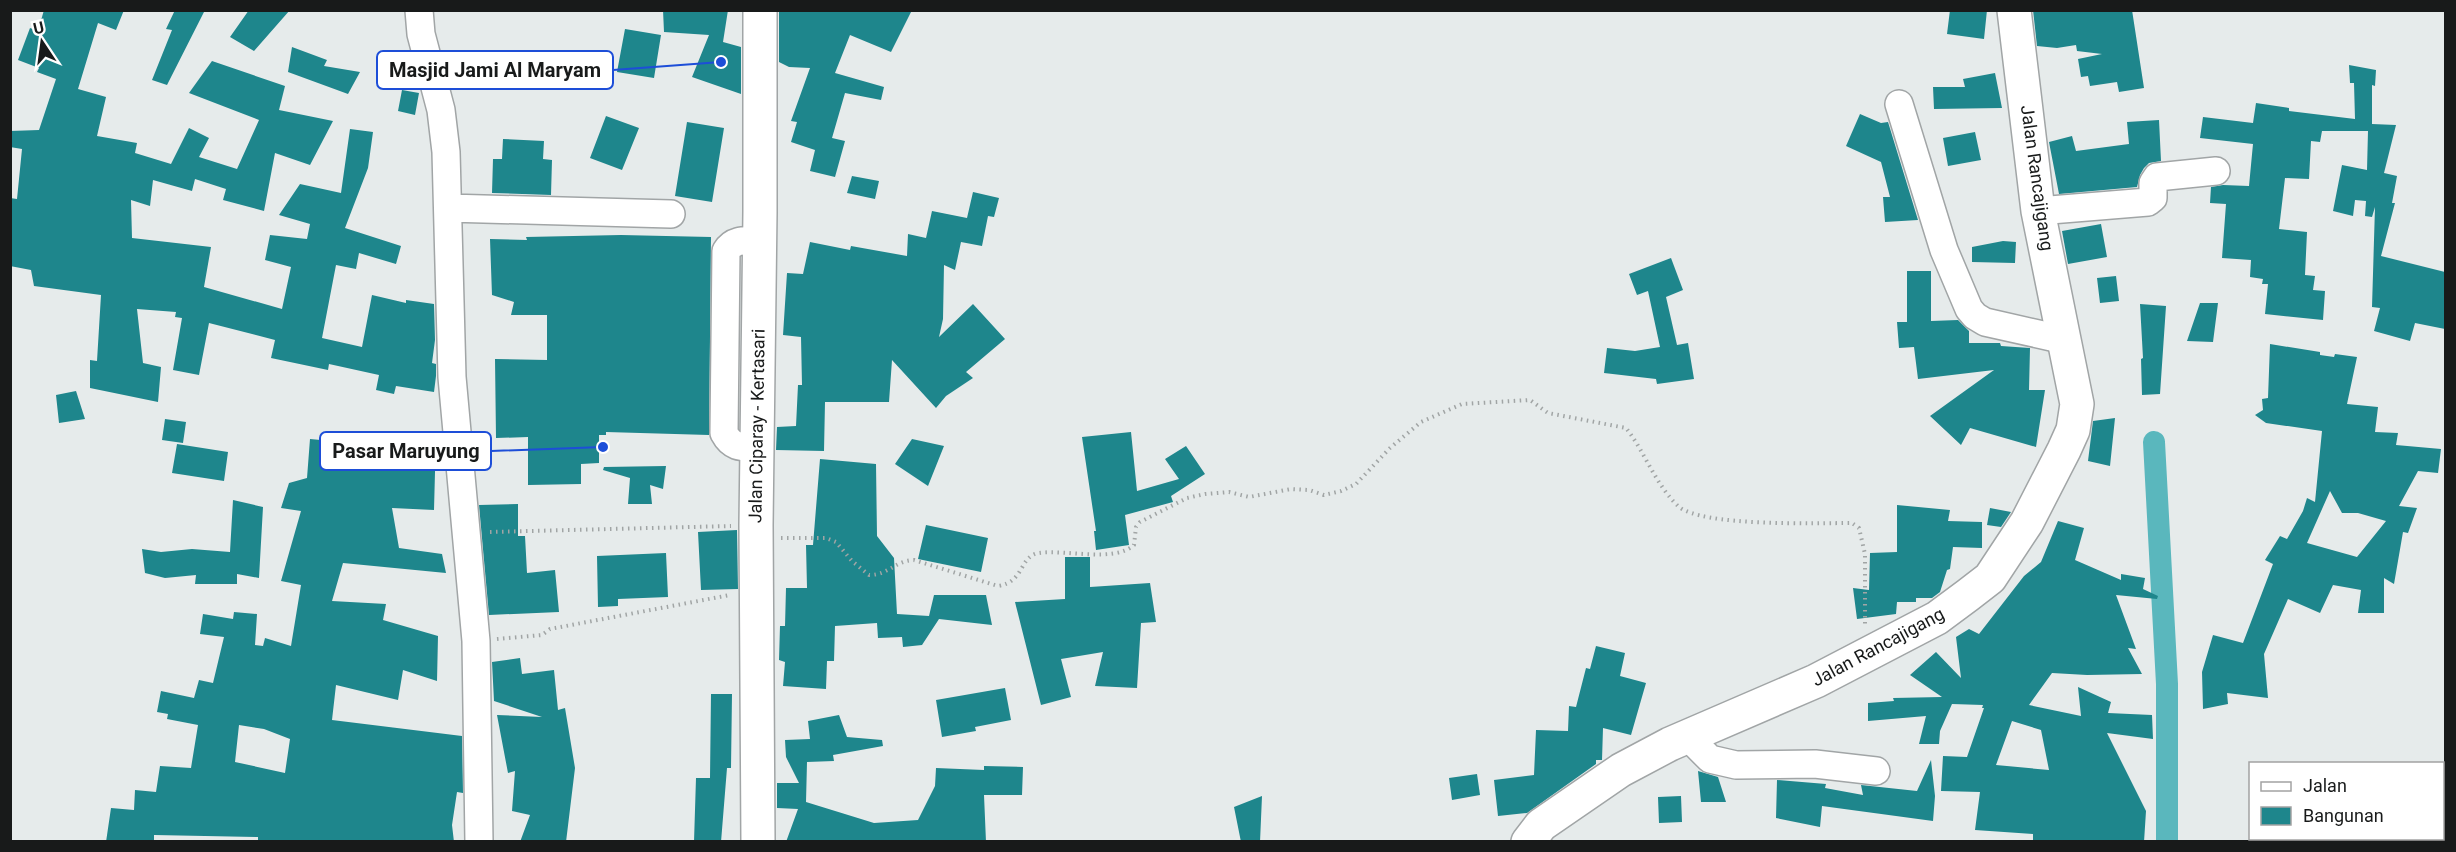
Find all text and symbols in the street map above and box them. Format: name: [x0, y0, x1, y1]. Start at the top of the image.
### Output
north arrow: [12, 12, 72, 72]
text: U: [31, 17, 46, 38]
callout: Masjid Jami Al Maryam: [377, 51, 613, 89]
text: Masjid Jami Al Maryam: [389, 58, 601, 82]
street label: Jalan Rancajigang: [2017, 104, 2058, 252]
street label: Jalan Ciparay - Kertasari: [744, 329, 769, 523]
callout: Pasar Maruyung: [320, 432, 491, 470]
text: Pasar Maruyung: [332, 439, 480, 463]
street label: Jalan Rancajigang: [1808, 603, 1948, 690]
legend: [2249, 762, 2444, 840]
text: Jalan: [2303, 775, 2347, 796]
text: Bangunan: [2303, 805, 2384, 826]

